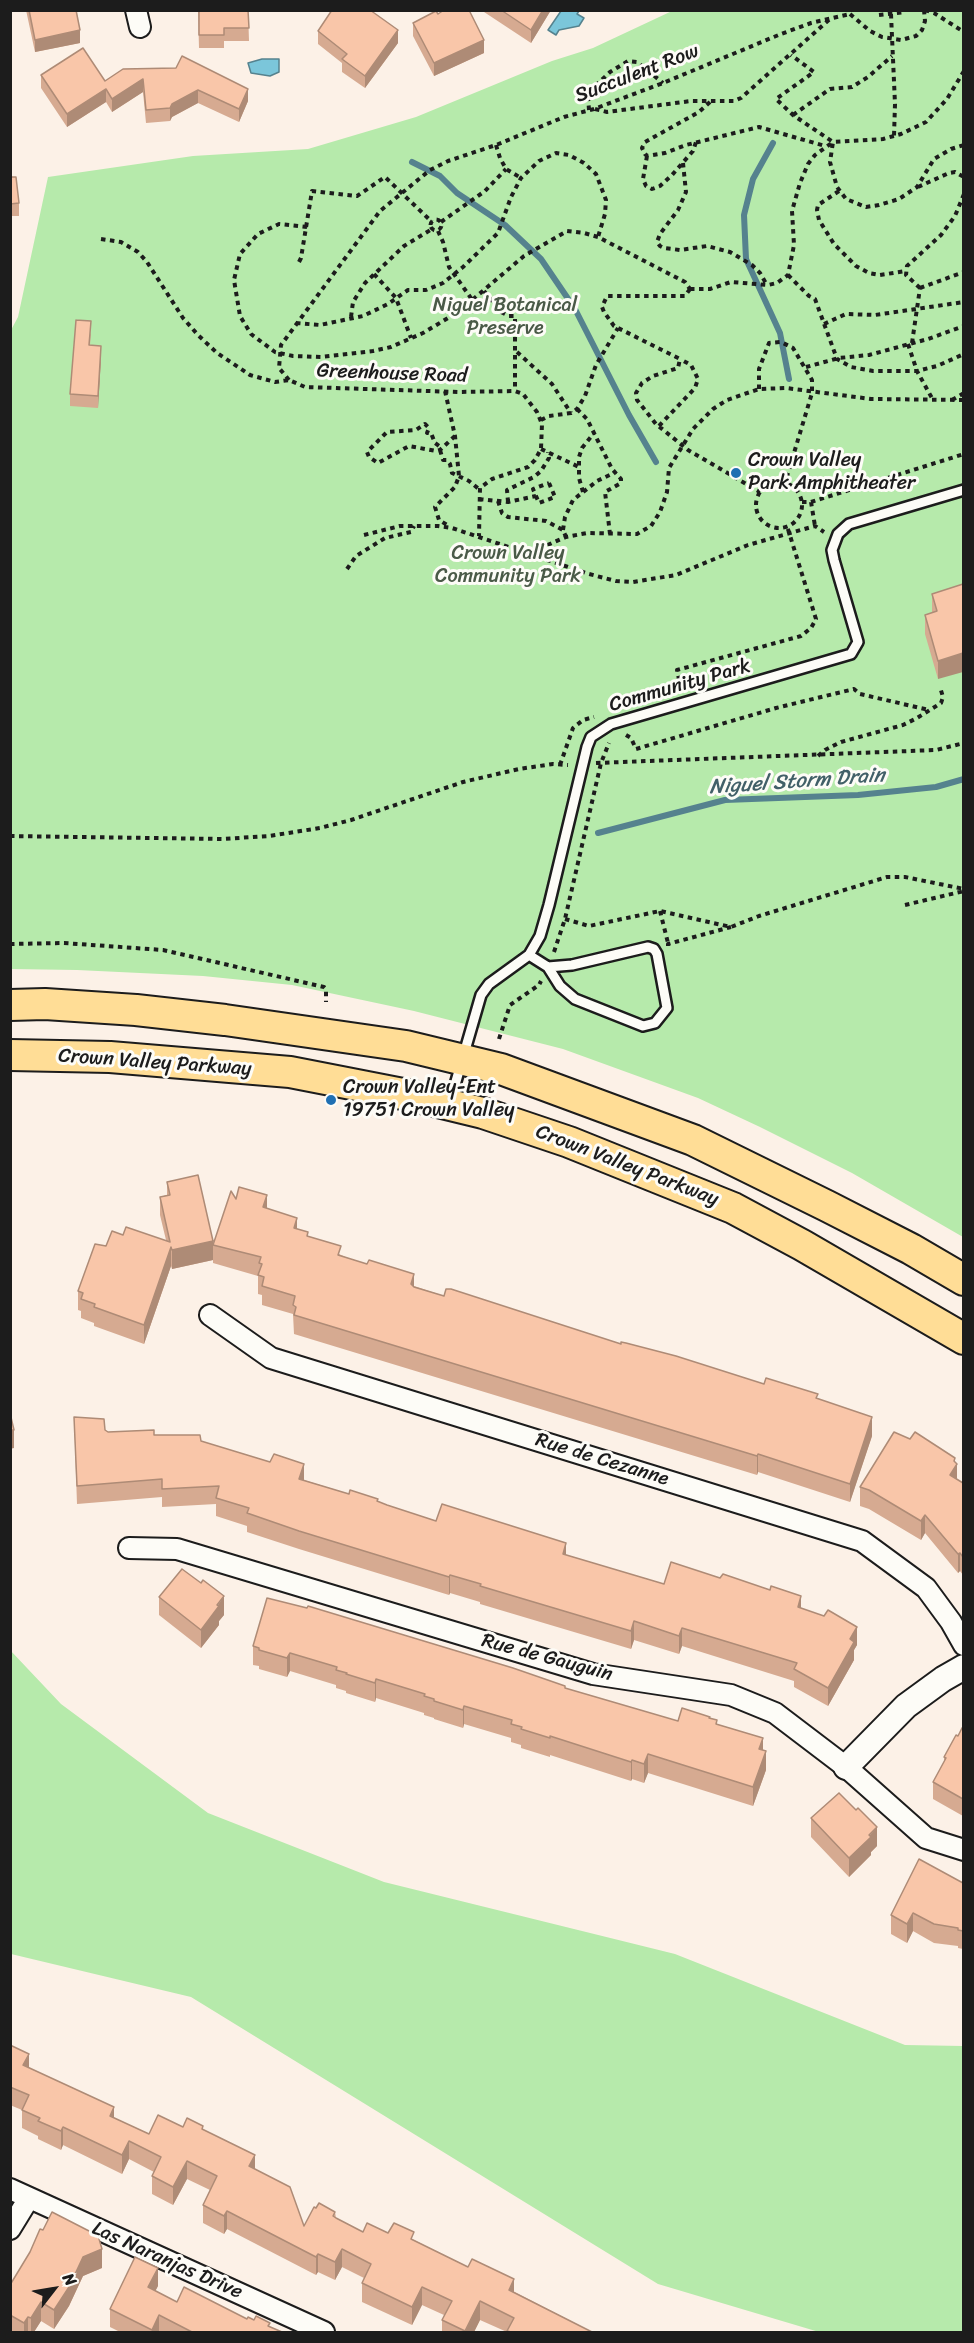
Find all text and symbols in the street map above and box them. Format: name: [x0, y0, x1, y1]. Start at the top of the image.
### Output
street label: Succulent Row: [572, 39, 702, 109]
park label: Niguel Botanical Preserve: [433, 294, 577, 341]
street label: Greenhouse Road: [316, 359, 468, 389]
place label: Crown Valley Park Amphitheater: [748, 449, 915, 496]
marker: Crown Valley Park Amphitheater: [729, 466, 743, 480]
park label: Crown Valley Community Park: [435, 542, 581, 589]
street label: Community Park: [607, 654, 753, 718]
water label: Niguel Storm Drain: [708, 763, 886, 801]
street label: Crown Valley Parkway: [58, 1044, 252, 1082]
place label: Crown Valley-Ent 19751 Crown Valley: [343, 1076, 514, 1123]
marker: Crown Valley-Ent 19751 Crown Valley: [324, 1093, 338, 1107]
street label: Crown Valley Parkway: [532, 1120, 722, 1212]
street label: Rue de Cezanne: [533, 1428, 671, 1492]
street label: Rue de Gauguin: [479, 1629, 615, 1687]
street label: Las Naranjas Drive: [88, 2217, 246, 2305]
north arrow: [24, 2259, 84, 2319]
text: N: [55, 2267, 85, 2292]

